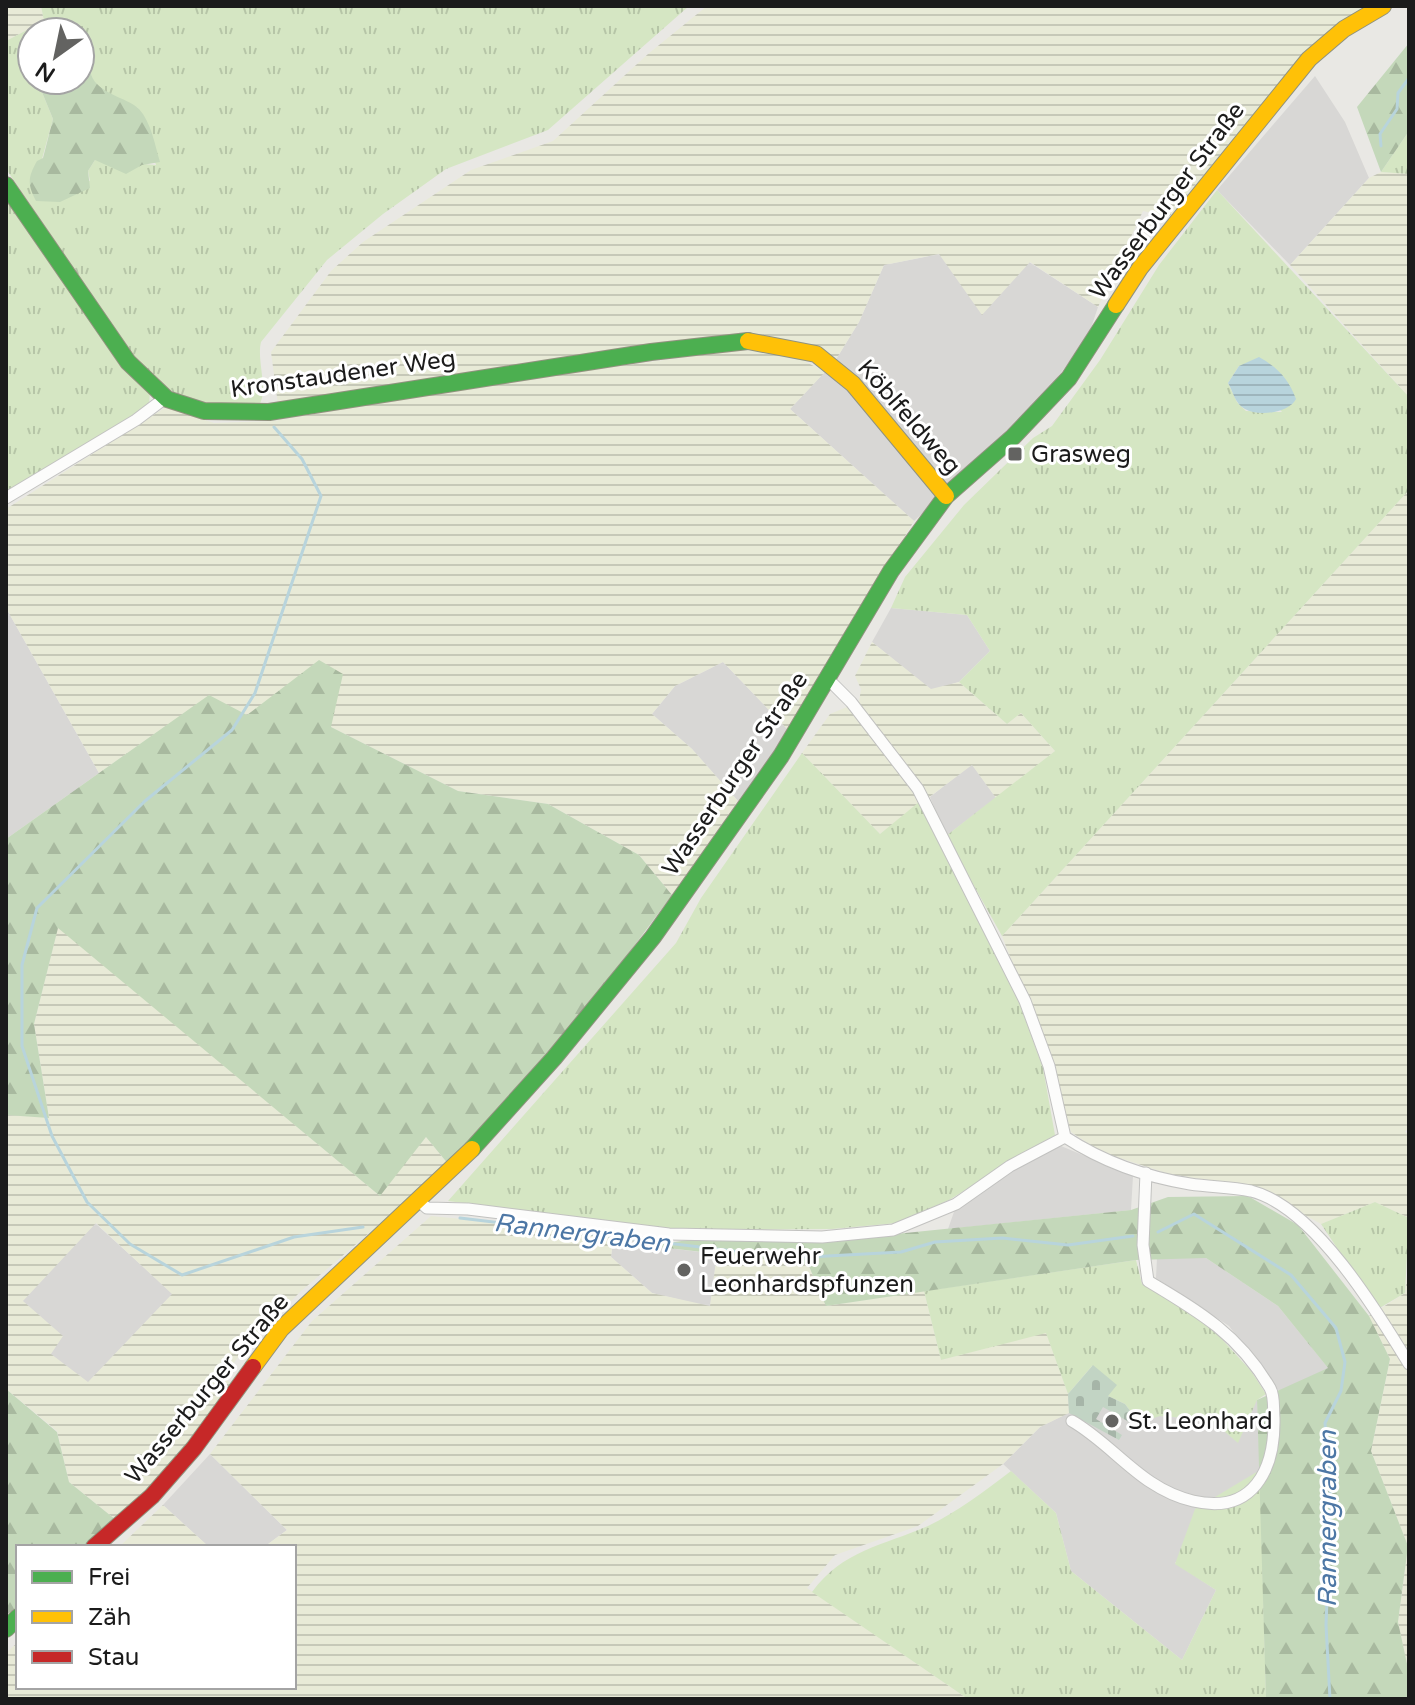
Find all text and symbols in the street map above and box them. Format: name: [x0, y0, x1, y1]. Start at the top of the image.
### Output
north arrow: [16, 16, 96, 96]
text: N: [31, 56, 60, 88]
street label: Wasserburger Straße: [1083, 97, 1251, 305]
street label: Kronstaudener Weg: [229, 344, 457, 404]
street label: Köblfeldweg: [851, 354, 967, 480]
place label: Grasweg: [1031, 440, 1131, 469]
marker: Grasweg: [1006, 445, 1024, 463]
street label: Wasserburger Straße: [656, 667, 814, 881]
water label: Rannergraben: [492, 1207, 673, 1259]
place label: Feuerwehr Leonhardspfunzen: [700, 1242, 914, 1299]
marker: Feuerwehr Leonhardspfunzen: [675, 1261, 693, 1279]
street label: Wasserburger Straße: [119, 1288, 295, 1490]
place label: St. Leonhard: [1128, 1407, 1273, 1436]
marker: St. Leonhard: [1103, 1412, 1121, 1430]
water label: Rannergraben: [1312, 1429, 1343, 1608]
legend: [16, 1545, 296, 1689]
text: Frei: [88, 1563, 130, 1592]
text: Zäh: [88, 1603, 131, 1632]
text: Stau: [88, 1643, 139, 1672]

